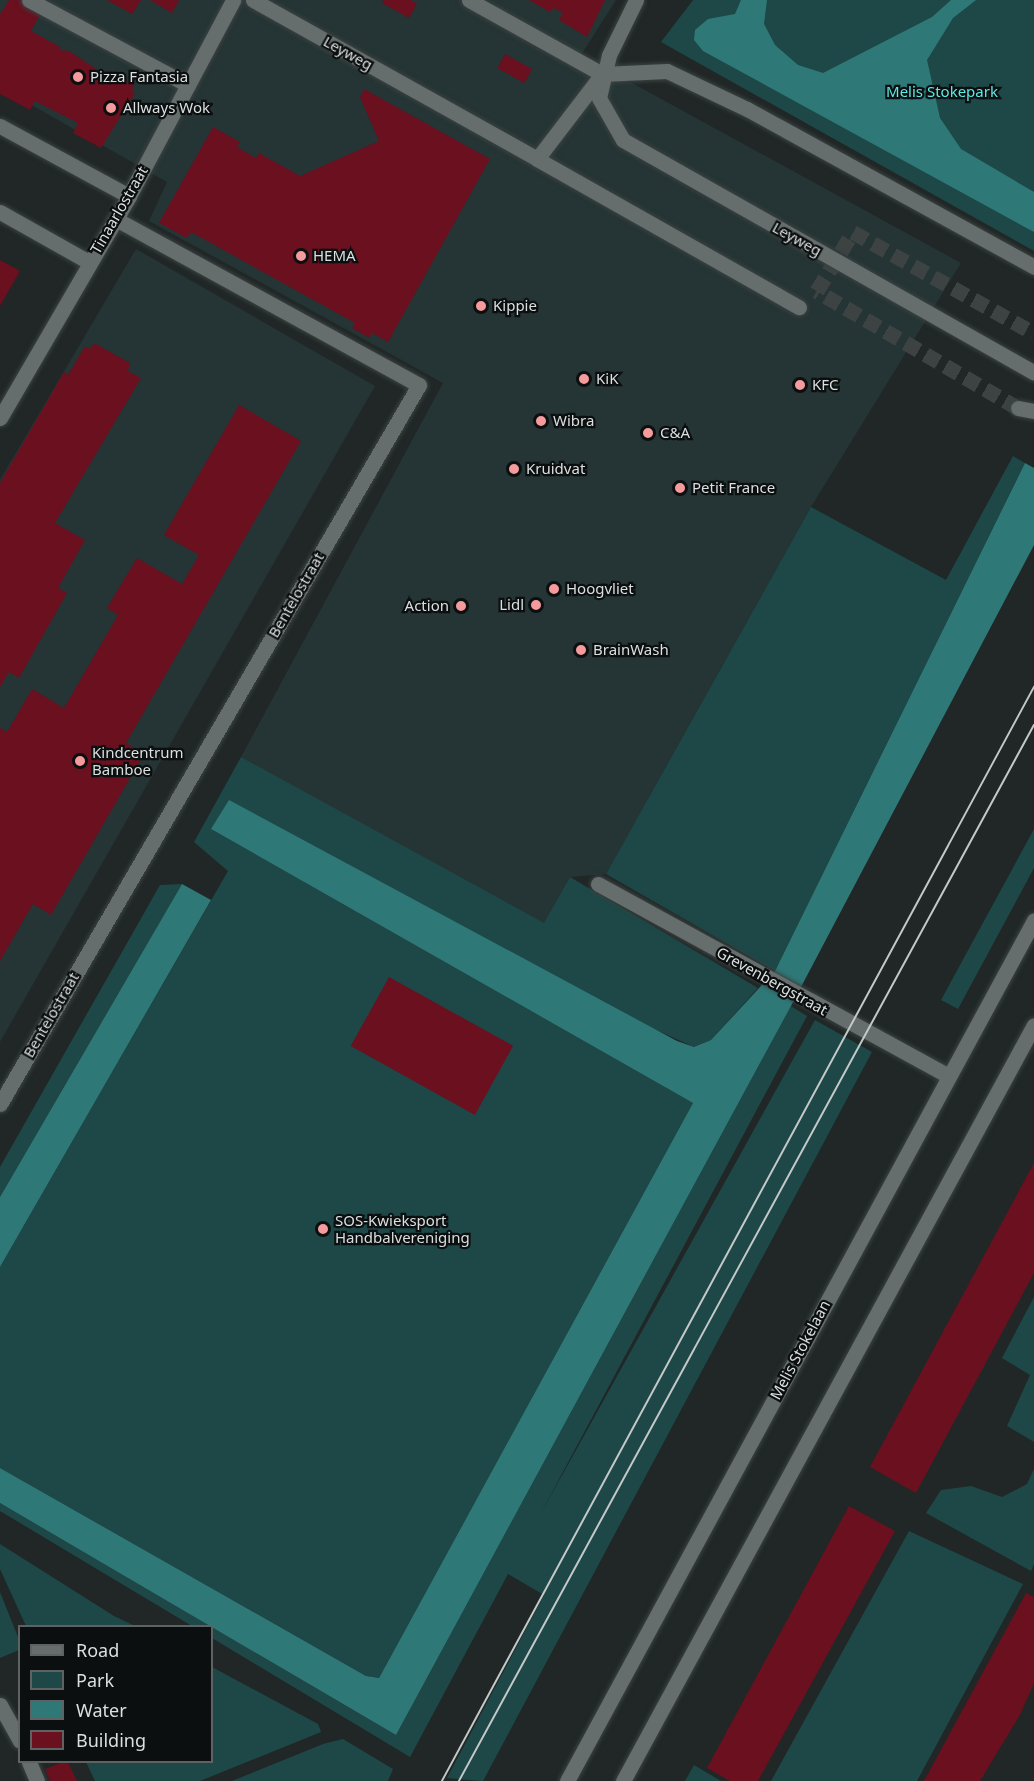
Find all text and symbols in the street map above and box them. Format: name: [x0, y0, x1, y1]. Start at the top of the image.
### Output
street label: Leyweg: [320, 32, 376, 74]
place label: Pizza Fantasia: [90, 68, 188, 86]
marker: Pizza Fantasia: [71, 70, 85, 84]
park label: Melis Stokepark: [886, 83, 998, 101]
place label: Allways Wok: [123, 99, 210, 117]
marker: Allways Wok: [104, 101, 118, 115]
street label: Tinaarlostraat: [87, 163, 151, 257]
street label: Leyweg: [769, 218, 825, 260]
place label: HEMA: [313, 247, 356, 265]
marker: HEMA: [294, 249, 308, 263]
place label: Kippie: [493, 297, 537, 315]
marker: Kippie: [474, 299, 488, 313]
place label: KiK: [596, 370, 618, 388]
marker: KiK: [577, 372, 591, 386]
place label: KFC: [812, 376, 839, 394]
marker: KFC: [793, 378, 807, 392]
place label: Wibra: [553, 412, 594, 430]
marker: Wibra: [534, 414, 548, 428]
place label: C&A: [660, 424, 690, 442]
marker: C&A: [641, 426, 655, 440]
place label: Kruidvat: [526, 460, 585, 478]
marker: Kruidvat: [507, 462, 521, 476]
place label: Petit France: [692, 479, 775, 497]
marker: Petit France: [673, 481, 687, 495]
street label: Bentelostraat: [264, 549, 328, 641]
place label: Hoogvliet: [566, 580, 634, 598]
marker: Hoogvliet: [547, 582, 561, 596]
place label: Lidl: [499, 596, 524, 614]
place label: Action: [405, 597, 449, 615]
marker: Lidl: [529, 598, 543, 612]
marker: Action: [454, 599, 468, 613]
place label: BrainWash: [593, 641, 669, 659]
marker: BrainWash: [574, 643, 588, 657]
place label: Kindcentrum Bamboe: [92, 743, 183, 778]
marker: Kindcentrum Bamboe: [73, 754, 87, 768]
street label: Grevenbergstraat: [713, 943, 831, 1019]
street label: Bentelostraat: [19, 969, 83, 1061]
place label: SOS-Kwieksport Handbalvereniging: [335, 1211, 470, 1246]
marker: SOS-Kwieksport Handbalvereniging: [316, 1222, 330, 1236]
street label: Melis Stokelaan: [766, 1297, 834, 1403]
legend: [18, 1625, 213, 1763]
text: Road: [76, 1638, 119, 1662]
text: Park: [76, 1668, 114, 1692]
text: Water: [76, 1698, 127, 1722]
text: Building: [76, 1728, 146, 1752]

